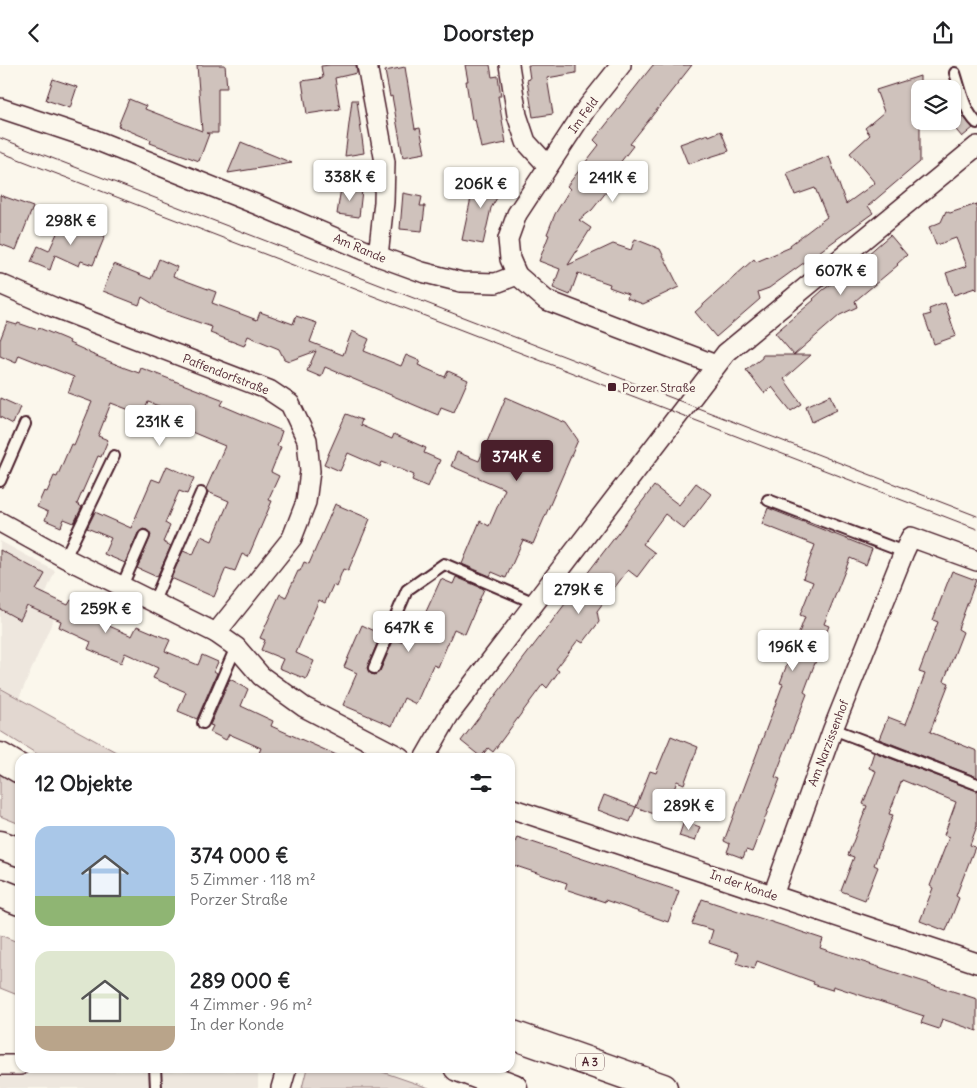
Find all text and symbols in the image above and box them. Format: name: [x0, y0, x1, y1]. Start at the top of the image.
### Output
icon: back: [20, 19, 48, 47]
text: Doorstep: [443, 19, 534, 47]
icon: share: [929, 19, 957, 47]
map controls: [911, 80, 961, 130]
button: layers: [911, 80, 961, 130]
street label: Im Feld: [565, 94, 601, 136]
pin: 338K €: [309, 159, 391, 202]
pin: 241K €: [572, 161, 654, 203]
text: 338K €: [324, 166, 376, 186]
pin: 206K €: [440, 167, 522, 209]
text: 241K €: [589, 167, 637, 187]
text: 206K €: [455, 173, 507, 193]
pin: 298K €: [30, 203, 112, 246]
text: 298K €: [45, 210, 97, 230]
street label: Am Rande: [331, 230, 389, 266]
pin: 607K €: [800, 253, 882, 296]
text: 607K €: [815, 260, 867, 280]
street label: Paffendorfstraße: [181, 351, 271, 397]
place label: Porzer Straße: [622, 380, 695, 395]
marker: Porzer Straße: [606, 381, 618, 393]
pin: 231K €: [119, 405, 201, 447]
text: 231K €: [136, 411, 184, 431]
pin: 374K €: [476, 439, 558, 482]
text: 374K €: [492, 446, 542, 466]
pin: 279K €: [538, 573, 620, 615]
text: 279K €: [554, 579, 604, 599]
pin: 259K €: [65, 591, 147, 634]
text: 259K €: [80, 598, 132, 618]
pin: 647K €: [368, 611, 450, 653]
text: 647K €: [384, 617, 434, 637]
pin: 196K €: [752, 629, 834, 672]
text: 196K €: [769, 636, 817, 656]
street label: Am Narzissenhof: [805, 697, 852, 788]
icon: filters: [467, 769, 495, 797]
text: 12 Objekte: [35, 770, 133, 797]
pin: 289K €: [648, 789, 730, 831]
text: 289K €: [663, 795, 715, 815]
text: 374 000 €: [190, 842, 289, 869]
icon: home: [75, 846, 135, 906]
street label: In der Konde: [708, 866, 780, 904]
text: 5 Zimmer · 118 m²: [190, 869, 316, 889]
text: Porzer Straße: [190, 889, 288, 909]
text: 289 000 €: [190, 967, 291, 994]
icon: home: [75, 971, 135, 1031]
text: 4 Zimmer · 96 m²: [190, 994, 312, 1014]
text: In der Konde: [190, 1014, 284, 1034]
road number: A 3: [576, 1054, 604, 1071]

